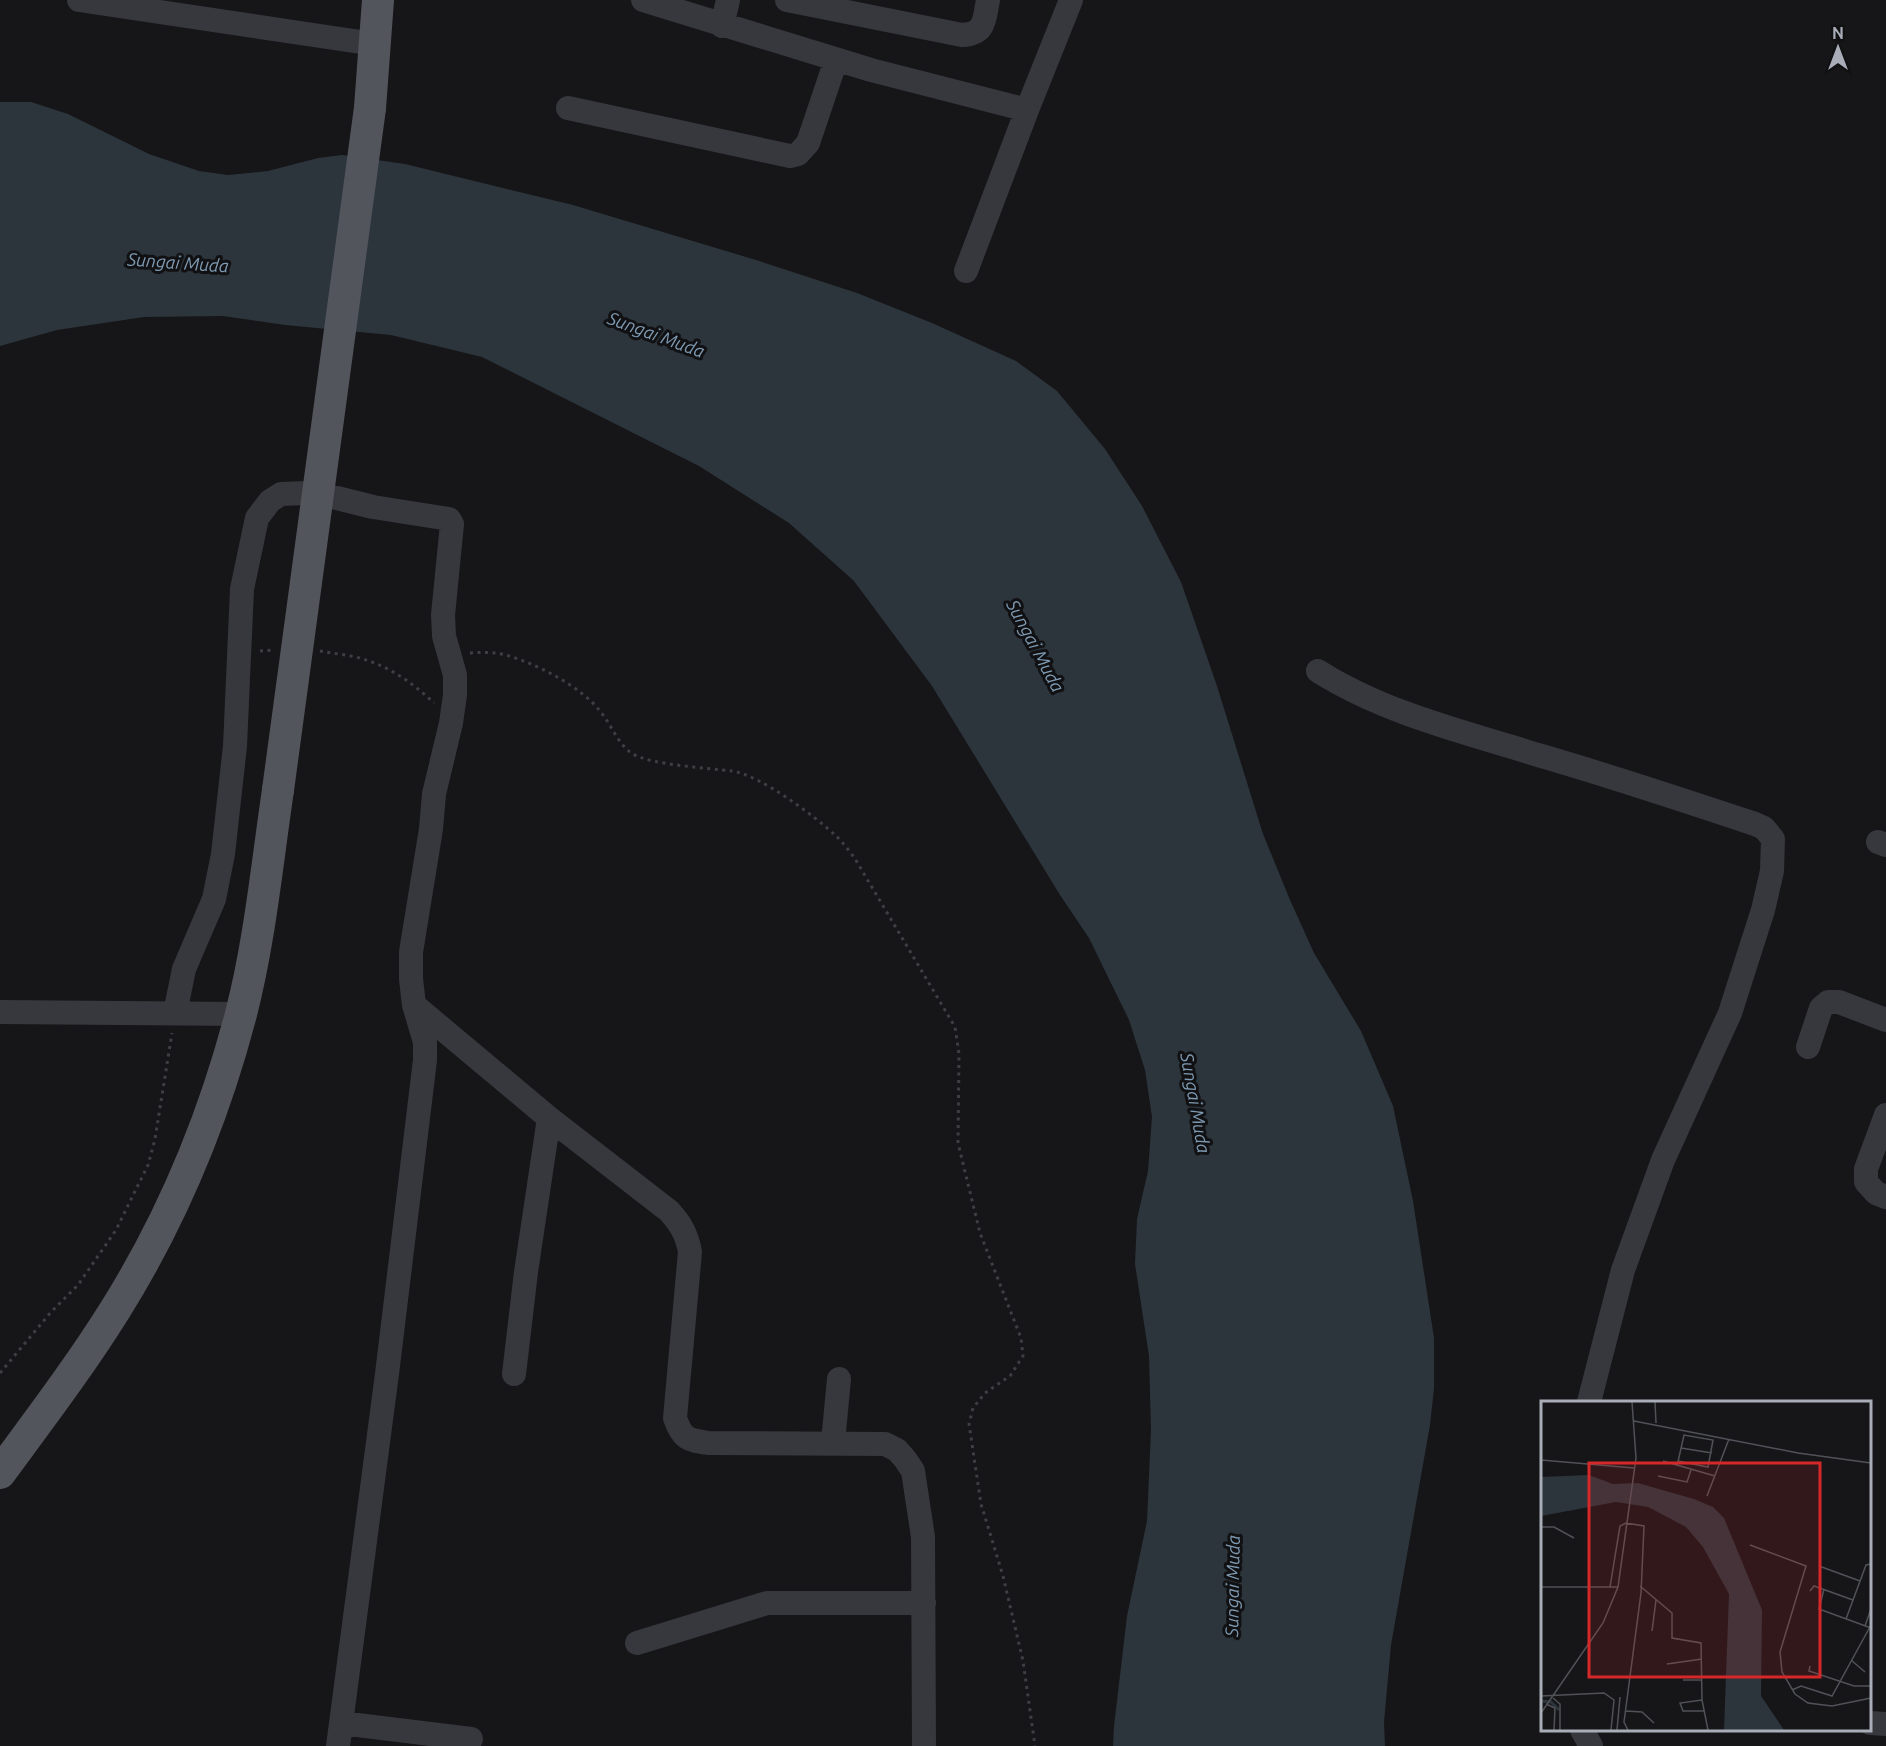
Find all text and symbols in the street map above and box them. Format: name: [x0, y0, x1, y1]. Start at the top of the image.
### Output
north arrow: [1808, 18, 1868, 78]
text: N: [1832, 24, 1844, 42]
water label: Sungai Muda: [126, 248, 230, 276]
water label: Sungai Muda: [604, 307, 708, 361]
water label: Sungai Muda: [1003, 595, 1069, 695]
water label: Sungai Muda: [1177, 1050, 1215, 1155]
inset map: [1541, 1401, 1871, 1731]
water label: Sungai Muda: [1221, 1535, 1243, 1638]

